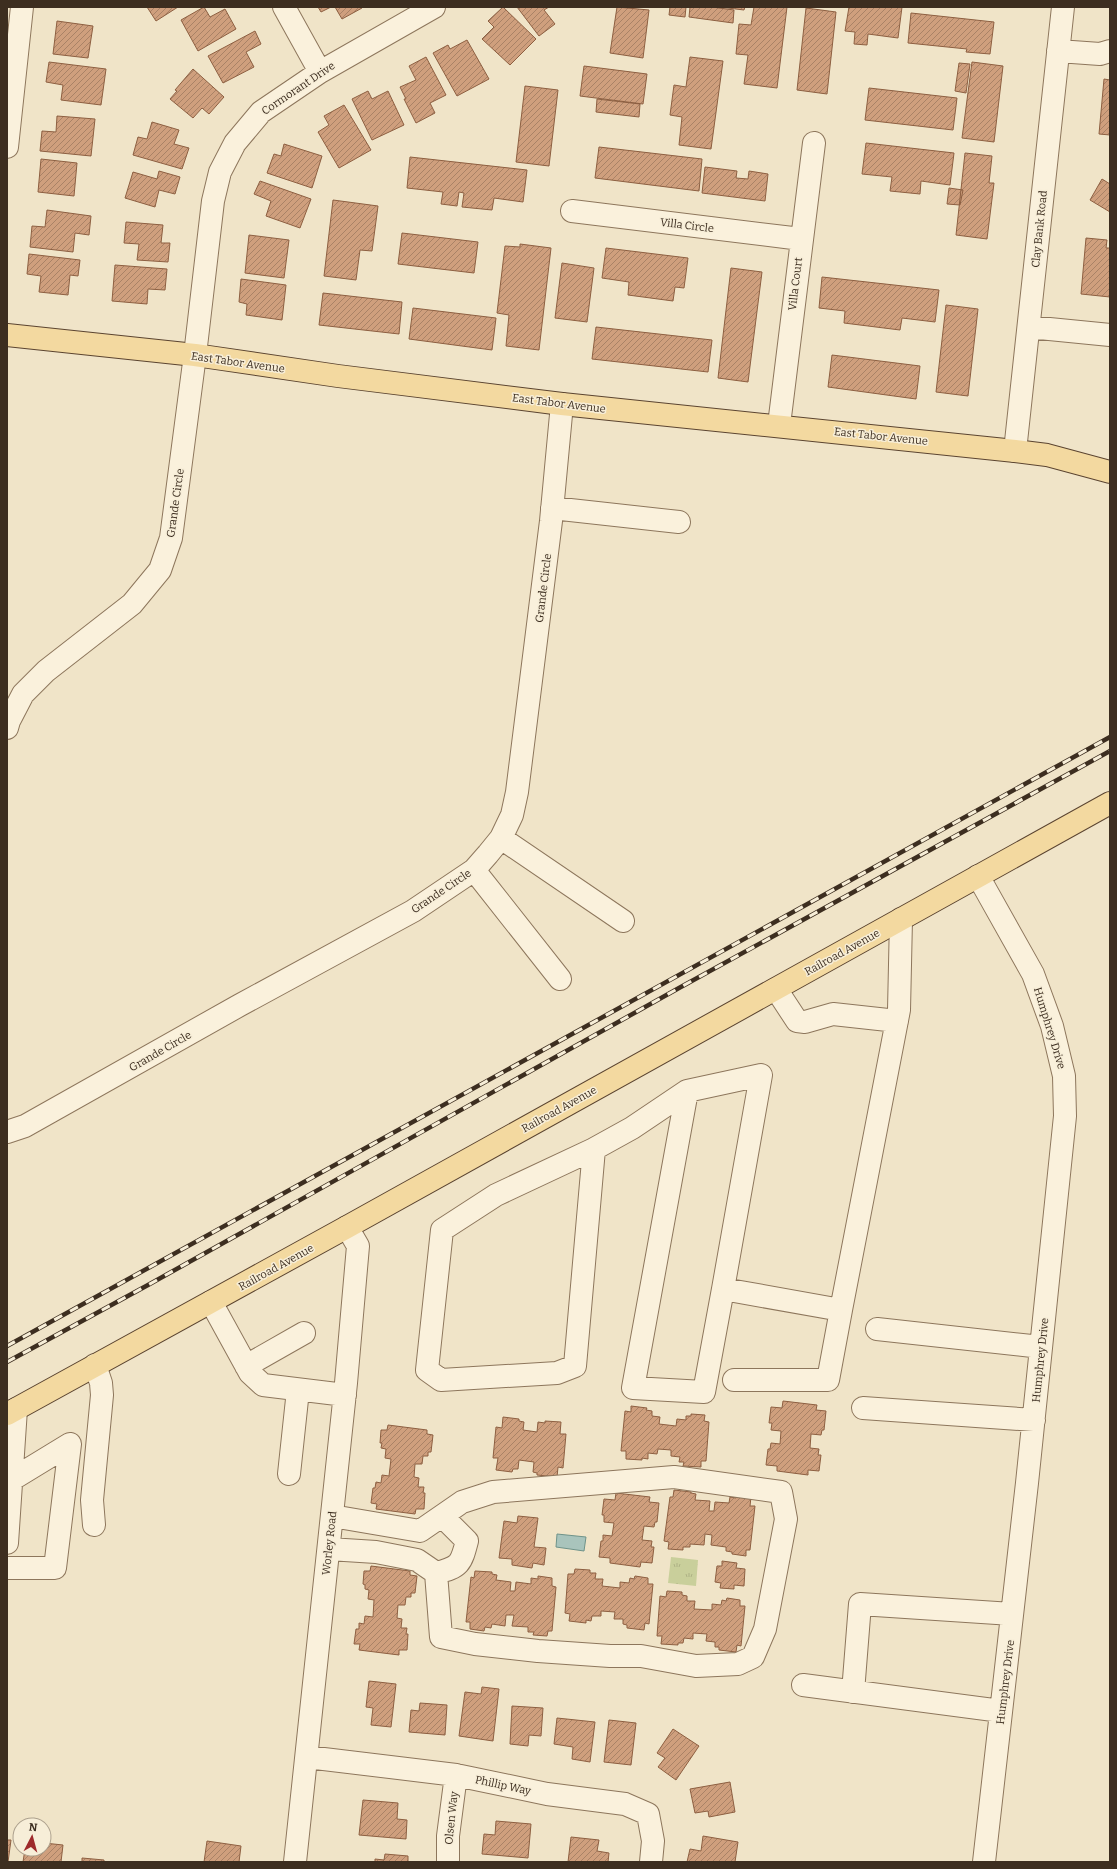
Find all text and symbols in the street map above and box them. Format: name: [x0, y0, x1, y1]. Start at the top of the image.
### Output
street label: Cormorant Drive: [259, 59, 337, 118]
street label: Clay Bank Road: [1029, 189, 1050, 268]
street label: Villa Circle: [659, 216, 715, 235]
street label: Villa Court: [786, 257, 805, 311]
street label: East Tabor Avenue: [190, 349, 286, 375]
street label: East Tabor Avenue: [511, 391, 607, 416]
street label: East Tabor Avenue: [833, 425, 929, 448]
street label: Grande Circle: [164, 468, 187, 538]
street label: Grande Circle: [533, 553, 554, 623]
street label: Grande Circle: [409, 867, 474, 916]
street label: Railroad Avenue: [802, 926, 882, 978]
street label: Humphrey Drive: [1031, 986, 1068, 1071]
street label: Grande Circle: [127, 1028, 194, 1074]
street label: Railroad Avenue: [519, 1083, 599, 1135]
street label: Railroad Avenue: [236, 1241, 316, 1293]
street label: Humphrey Drive: [1030, 1317, 1051, 1403]
street label: Worley Road: [320, 1510, 339, 1576]
street label: Humphrey Drive: [994, 1639, 1017, 1725]
street label: Phillip Way: [474, 1773, 532, 1798]
street label: Olsen Way: [442, 1791, 461, 1845]
north arrow: [12, 1817, 52, 1857]
text: N: [28, 1821, 38, 1835]

